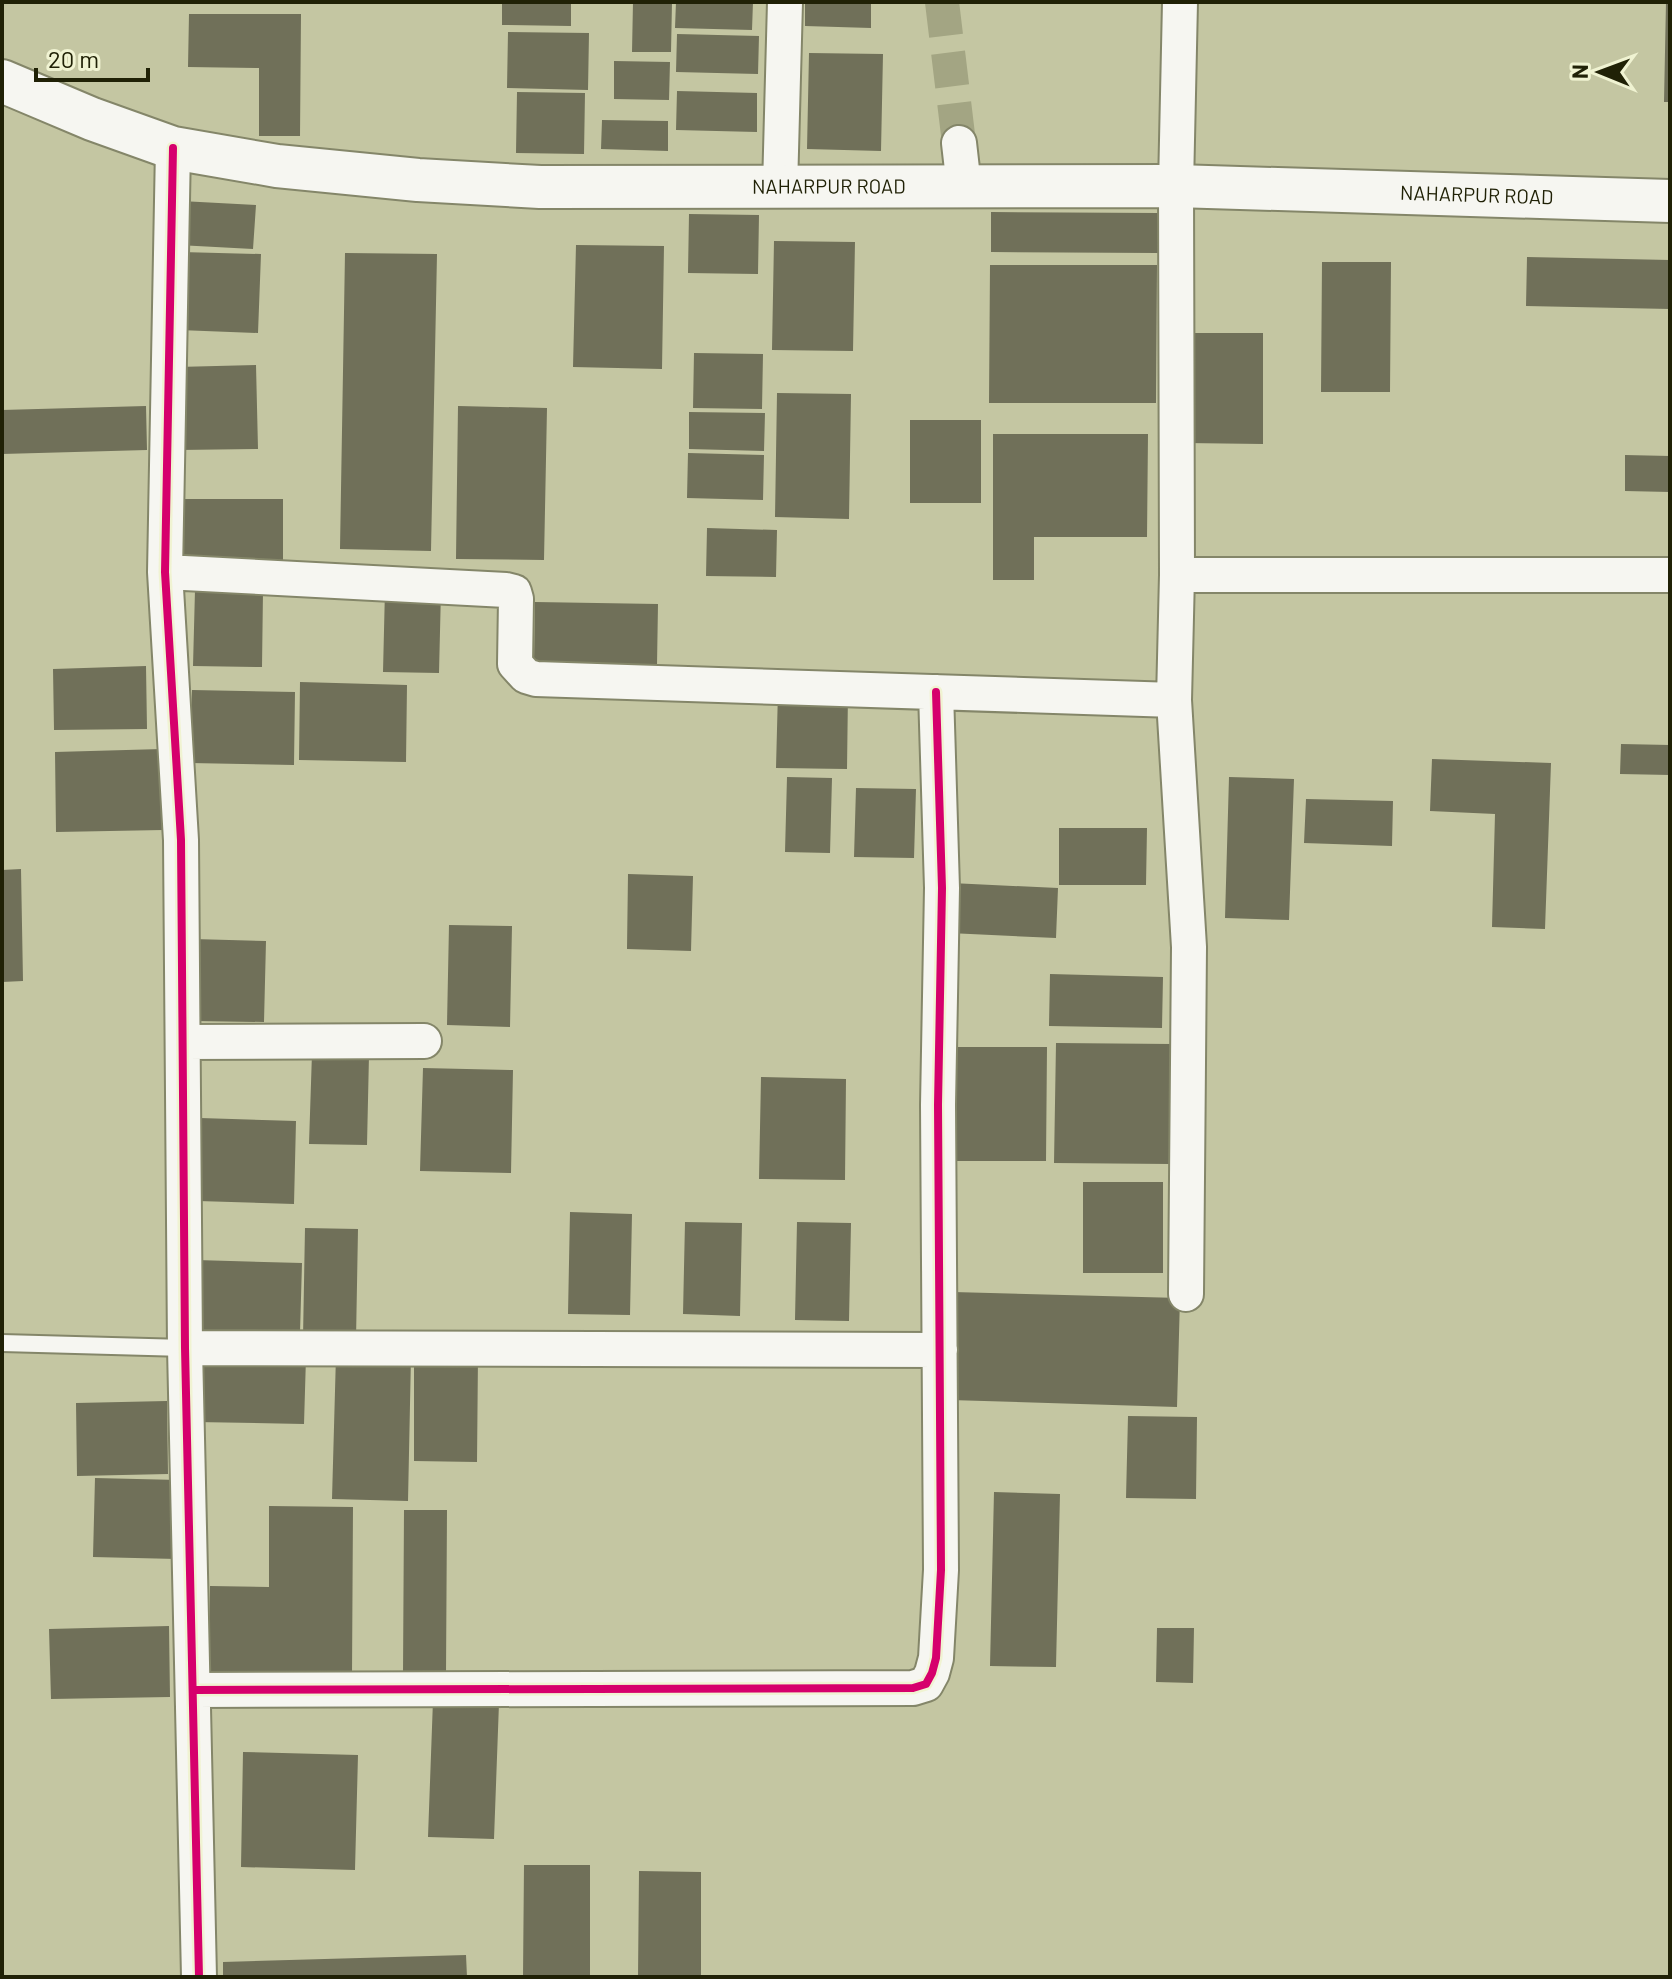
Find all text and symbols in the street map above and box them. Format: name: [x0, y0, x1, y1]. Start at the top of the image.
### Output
scale bar: [36, 32, 148, 82]
north arrow: [1560, 32, 1640, 112]
text: 20 m: [48, 44, 99, 73]
text: N: [1566, 64, 1592, 79]
street label: NAHARPUR ROAD: [752, 173, 906, 198]
street label: NAHARPUR ROAD: [1400, 180, 1554, 208]

